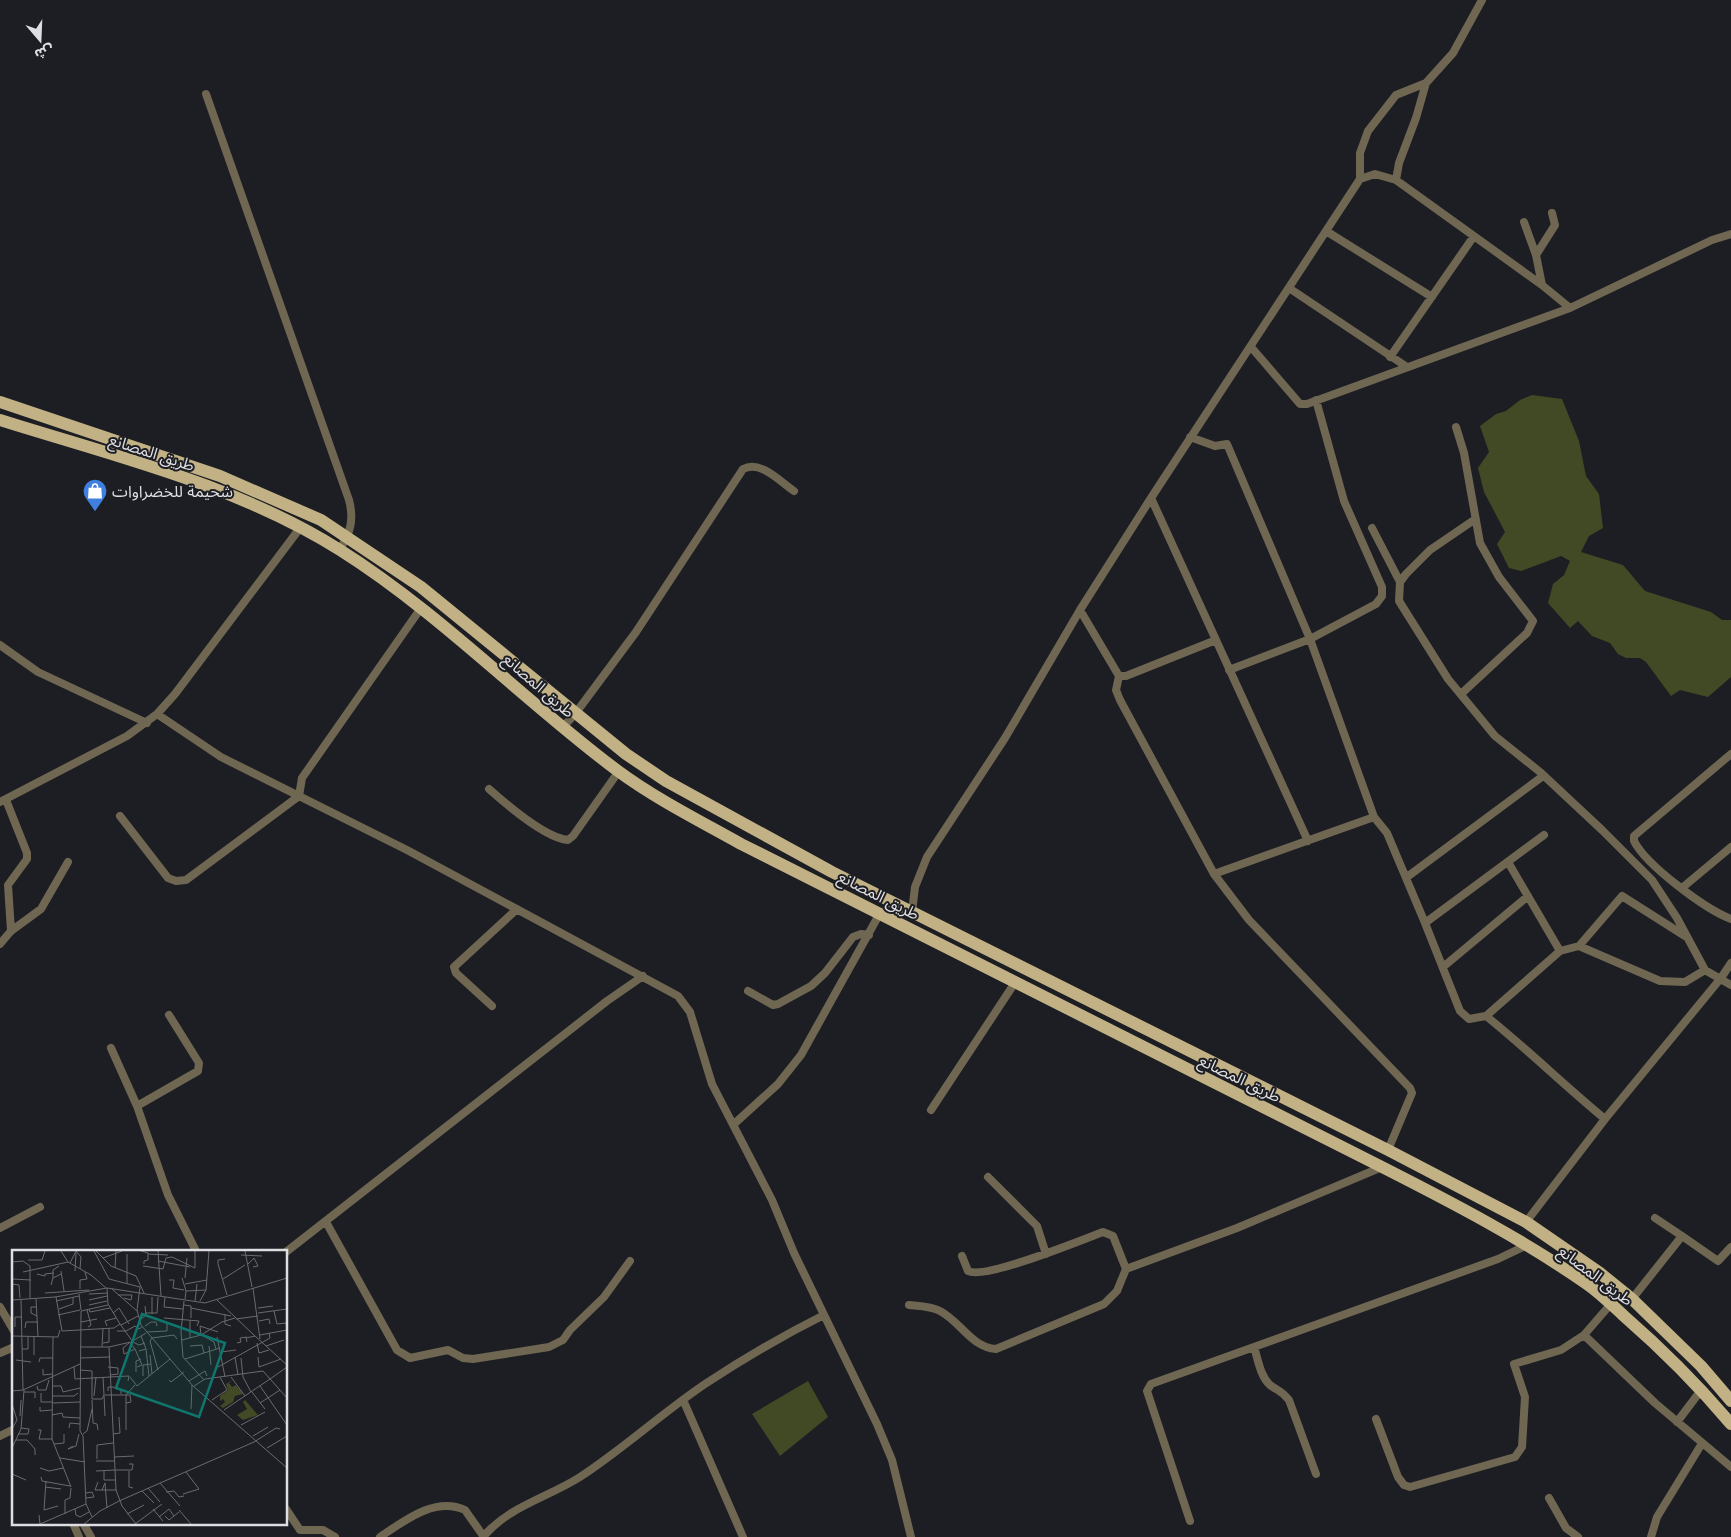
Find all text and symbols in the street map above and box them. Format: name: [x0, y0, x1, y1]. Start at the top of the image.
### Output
north arrow: [15, 15, 65, 65]
text: ش: [32, 41, 56, 64]
street label: طريق المصانع: [106, 429, 197, 478]
shop icon: شحيمة للخضراوات: [82, 478, 108, 512]
place label: شحيمة للخضراوات: [112, 481, 233, 501]
street label: طريق المصانع: [497, 648, 579, 724]
street label: طريق المصانع: [834, 866, 923, 927]
street label: طريق المصانع: [1195, 1050, 1284, 1109]
street label: طريق المصانع: [1553, 1240, 1638, 1312]
inset map: [12, 1250, 288, 1524]

